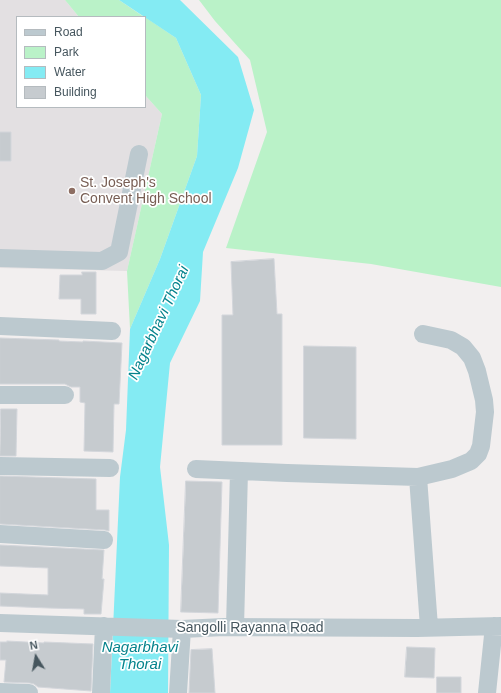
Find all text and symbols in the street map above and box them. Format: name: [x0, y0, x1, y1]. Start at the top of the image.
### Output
legend: [16, 16, 146, 108]
text: Road: [54, 25, 83, 39]
text: Park: [54, 45, 79, 59]
text: Water: [54, 65, 86, 79]
text: Building: [54, 85, 97, 99]
place label: St. Joseph's Convent High School: [80, 175, 212, 208]
marker: St. Joseph's Convent High School: [67, 186, 77, 196]
water label: Nagarbhavi Thorai: [125, 263, 193, 383]
street label: Sangolli Rayanna Road: [176, 620, 324, 636]
north arrow: [16, 637, 56, 677]
text: N: [29, 639, 39, 652]
water label: Nagarbhavi Thorai: [102, 639, 178, 674]

